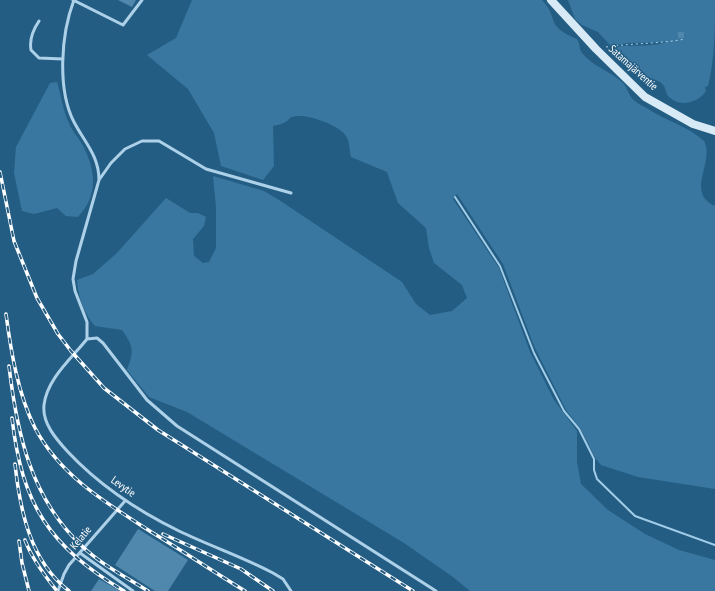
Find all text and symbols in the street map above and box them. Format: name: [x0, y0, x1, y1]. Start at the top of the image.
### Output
street label: Satamajärventie: [606, 43, 660, 93]
street label: Levytie: [108, 474, 138, 500]
street label: Kelatie: [67, 524, 95, 552]

